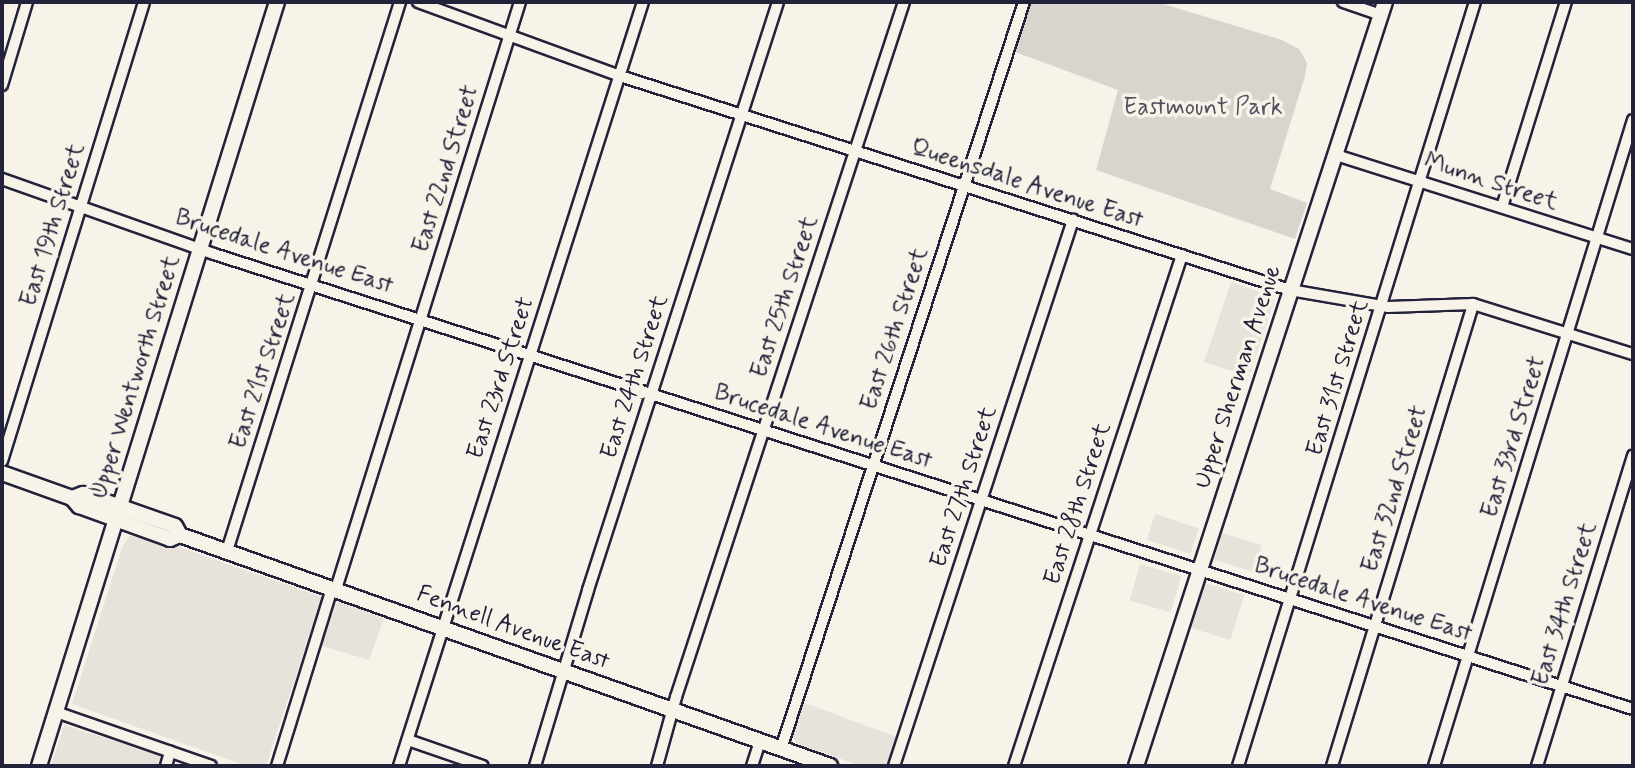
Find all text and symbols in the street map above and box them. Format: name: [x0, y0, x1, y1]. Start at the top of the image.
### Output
street label: East 22nd Street: [407, 82, 485, 256]
park label: Eastmount Park: [1123, 94, 1283, 122]
street label: Queensdale Avenue East: [905, 132, 1149, 236]
street label: East 19th Street: [14, 140, 92, 310]
street label: Munn Street: [1420, 147, 1562, 217]
street label: Brucedale Avenue East: [170, 203, 398, 301]
street label: East 25th Street: [745, 212, 825, 382]
street label: East 26th Street: [855, 244, 935, 414]
street label: Upper Wentworth Street: [85, 252, 187, 502]
street label: Upper Sherman Avenue: [1187, 259, 1289, 495]
street label: East 21st Street: [224, 289, 302, 453]
street label: East 24th Street: [595, 291, 675, 463]
street label: East 23rd Street: [461, 294, 541, 462]
street label: East 31st Street: [1301, 296, 1375, 460]
street label: East 33rd Street: [1476, 353, 1552, 521]
street label: Brucedale Avenue East: [709, 378, 937, 476]
street label: East 27th Street: [924, 403, 1004, 571]
street label: East 32nd Street: [1356, 403, 1434, 575]
street label: East 28th Street: [1038, 419, 1118, 589]
street label: East 34th Street: [1526, 519, 1604, 689]
street label: Brucedale Avenue East: [1249, 551, 1477, 649]
street label: Fennell Avenue East: [410, 579, 616, 677]

